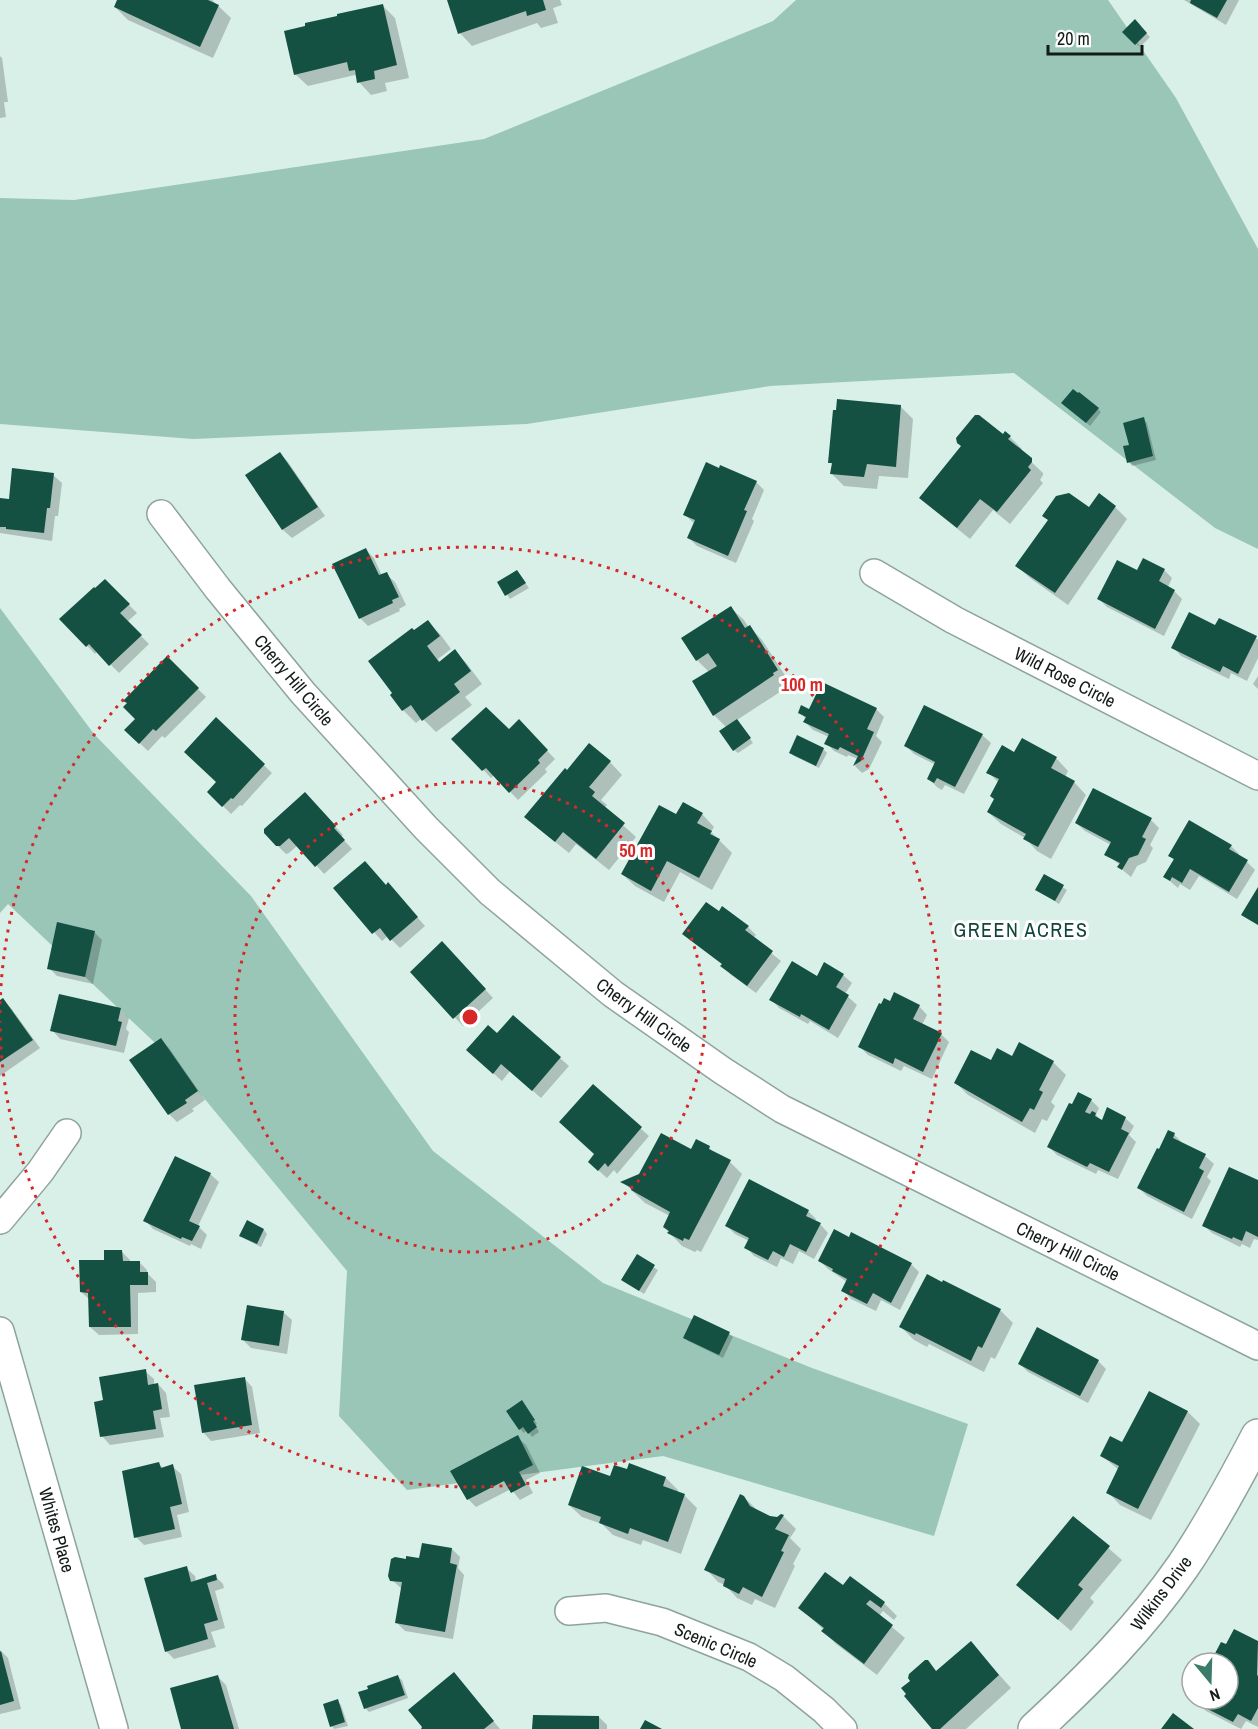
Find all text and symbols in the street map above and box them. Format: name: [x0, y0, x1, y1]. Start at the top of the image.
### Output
scale bar: [1048, 18, 1142, 56]
text: 20 m: [1057, 26, 1090, 51]
street label: Cherry Hill Circle: [248, 629, 340, 731]
street label: Wild Rose Circle: [1010, 641, 1120, 713]
text: 100 m: [781, 672, 823, 697]
text: 50 m: [619, 838, 653, 863]
district label: GREEN ACRES: [954, 916, 1088, 943]
street label: Cherry Hill Circle: [591, 972, 697, 1058]
centre of rings: [460, 1007, 480, 1027]
street label: Cherry Hill Circle: [1012, 1215, 1124, 1287]
street label: Whites Place: [33, 1485, 81, 1575]
street label: Wilkins Drive: [1125, 1550, 1197, 1636]
street label: Scenic Circle: [671, 1616, 761, 1674]
north arrow: [1180, 1651, 1240, 1711]
text: N: [1207, 1683, 1223, 1707]

